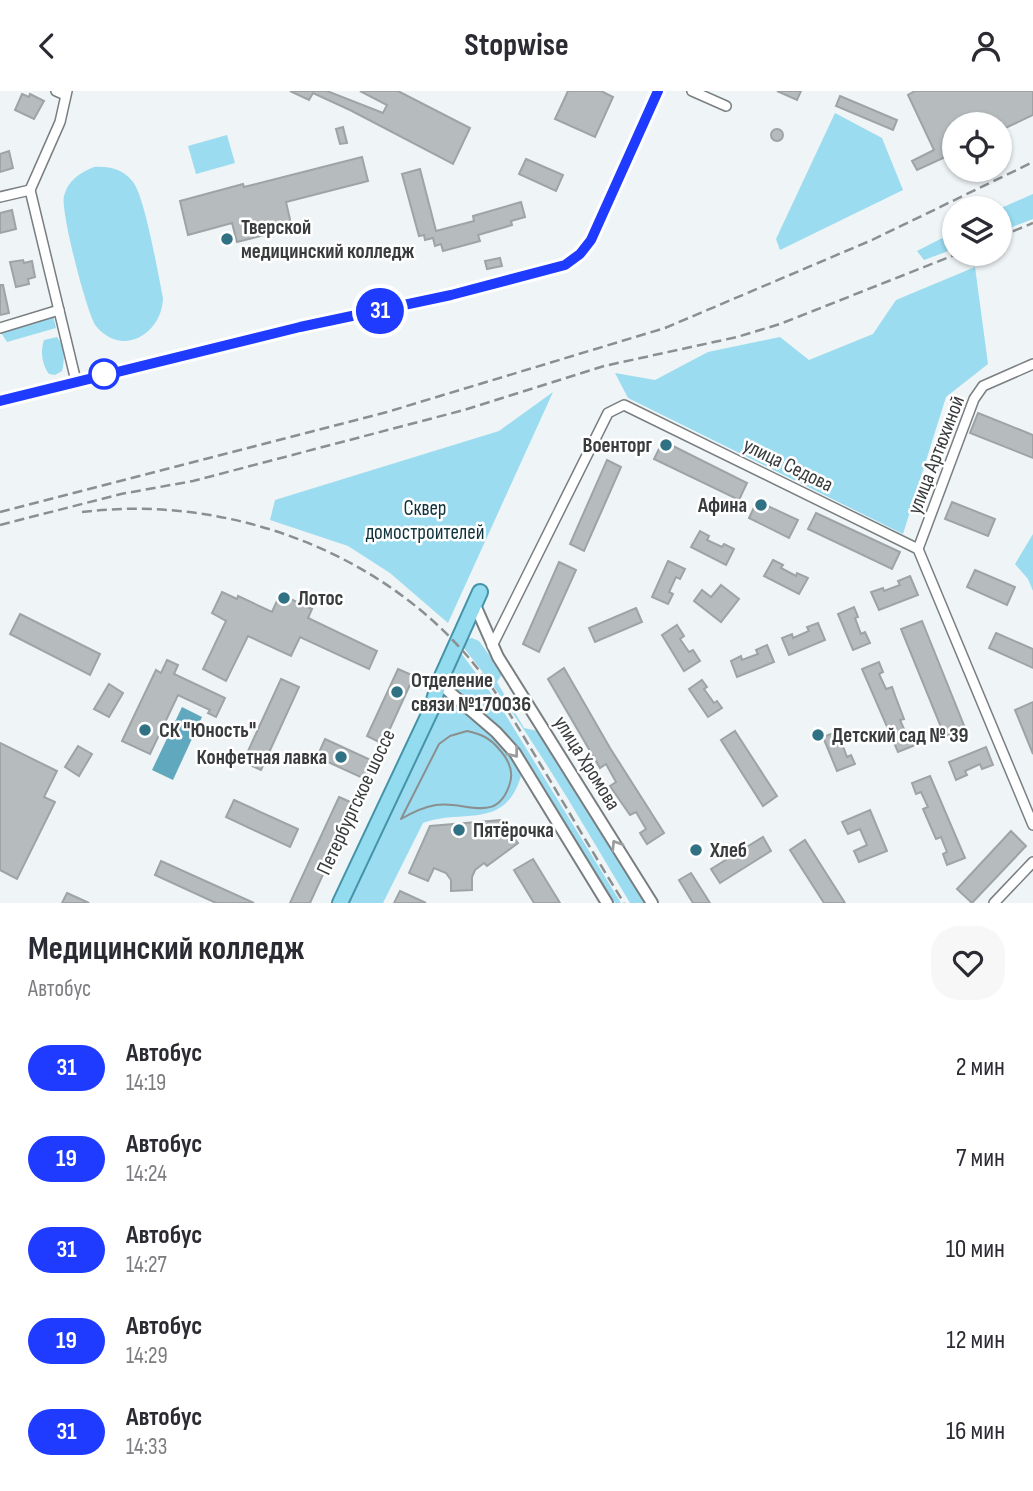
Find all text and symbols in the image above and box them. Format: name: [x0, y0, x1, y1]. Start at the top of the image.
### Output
text: Stopwise: [464, 26, 569, 65]
icon: back: [28, 27, 66, 65]
icon: person: [967, 27, 1005, 65]
map controls: [942, 112, 1012, 266]
button: locate: [942, 112, 1012, 182]
button: layers: [942, 196, 1012, 266]
place label: Тверской медицинский колледж: [241, 215, 415, 264]
marker: Тверской медицинский колледж: [219, 231, 235, 247]
line badge: 31: [348, 288, 412, 334]
text: 31: [370, 296, 390, 325]
unlabelled marker: [89, 359, 119, 389]
street label: улица Артюхиной: [902, 392, 970, 518]
place label: Военторг: [582, 433, 652, 458]
street label: улица Седова: [739, 433, 837, 497]
marker: Военторг: [658, 437, 674, 453]
place label: Афина: [697, 493, 747, 518]
park label: Сквер домостроителей: [365, 496, 485, 545]
marker: Афина: [753, 497, 769, 513]
place label: Лотос: [298, 586, 344, 611]
marker: Лотос: [276, 590, 292, 606]
place label: Отделение связи №170036: [411, 668, 531, 717]
marker: Отделение связи №170036: [389, 684, 405, 700]
street label: улица Хромова: [548, 711, 626, 815]
place label: СК "Юность": [159, 718, 256, 743]
marker: СК "Юность": [137, 722, 153, 738]
place label: Детский сад № 39: [832, 723, 969, 748]
street label: Петербургское шоссе: [311, 725, 401, 879]
marker: Детский сад № 39: [810, 727, 826, 743]
place label: Конфетная лавка: [196, 745, 327, 770]
one-way arrow: [506, 745, 519, 758]
marker: Конфетная лавка: [333, 749, 349, 765]
place label: Пятёрочка: [473, 818, 554, 843]
marker: Пятёрочка: [451, 822, 467, 838]
place label: Хлеб: [709, 838, 747, 863]
one-way arrow: [611, 840, 624, 853]
marker: Хлеб: [688, 842, 704, 858]
button: heart: [931, 926, 1005, 1000]
text: Медицинский колледж: [28, 929, 304, 969]
text: Автобус: [28, 975, 91, 1003]
text: Автобус: [126, 1038, 202, 1069]
text: 2 мин: [956, 1052, 1005, 1083]
text: 31: [56, 1053, 77, 1082]
text: 14:19: [126, 1069, 166, 1097]
text: Автобус: [126, 1129, 202, 1160]
text: 7 мин: [956, 1143, 1005, 1174]
text: 19: [56, 1144, 77, 1173]
text: 14:24: [126, 1160, 167, 1188]
text: Автобус: [126, 1220, 202, 1251]
text: 10 мин: [946, 1234, 1005, 1265]
text: 31: [56, 1235, 77, 1264]
text: 14:27: [126, 1251, 167, 1279]
text: Автобус: [126, 1311, 202, 1342]
text: 12 мин: [946, 1325, 1005, 1356]
text: 19: [56, 1326, 77, 1355]
text: 14:29: [126, 1342, 168, 1370]
text: Автобус: [126, 1402, 202, 1433]
text: 16 мин: [946, 1416, 1005, 1447]
text: 31: [56, 1417, 77, 1446]
text: 14:33: [126, 1433, 167, 1461]

